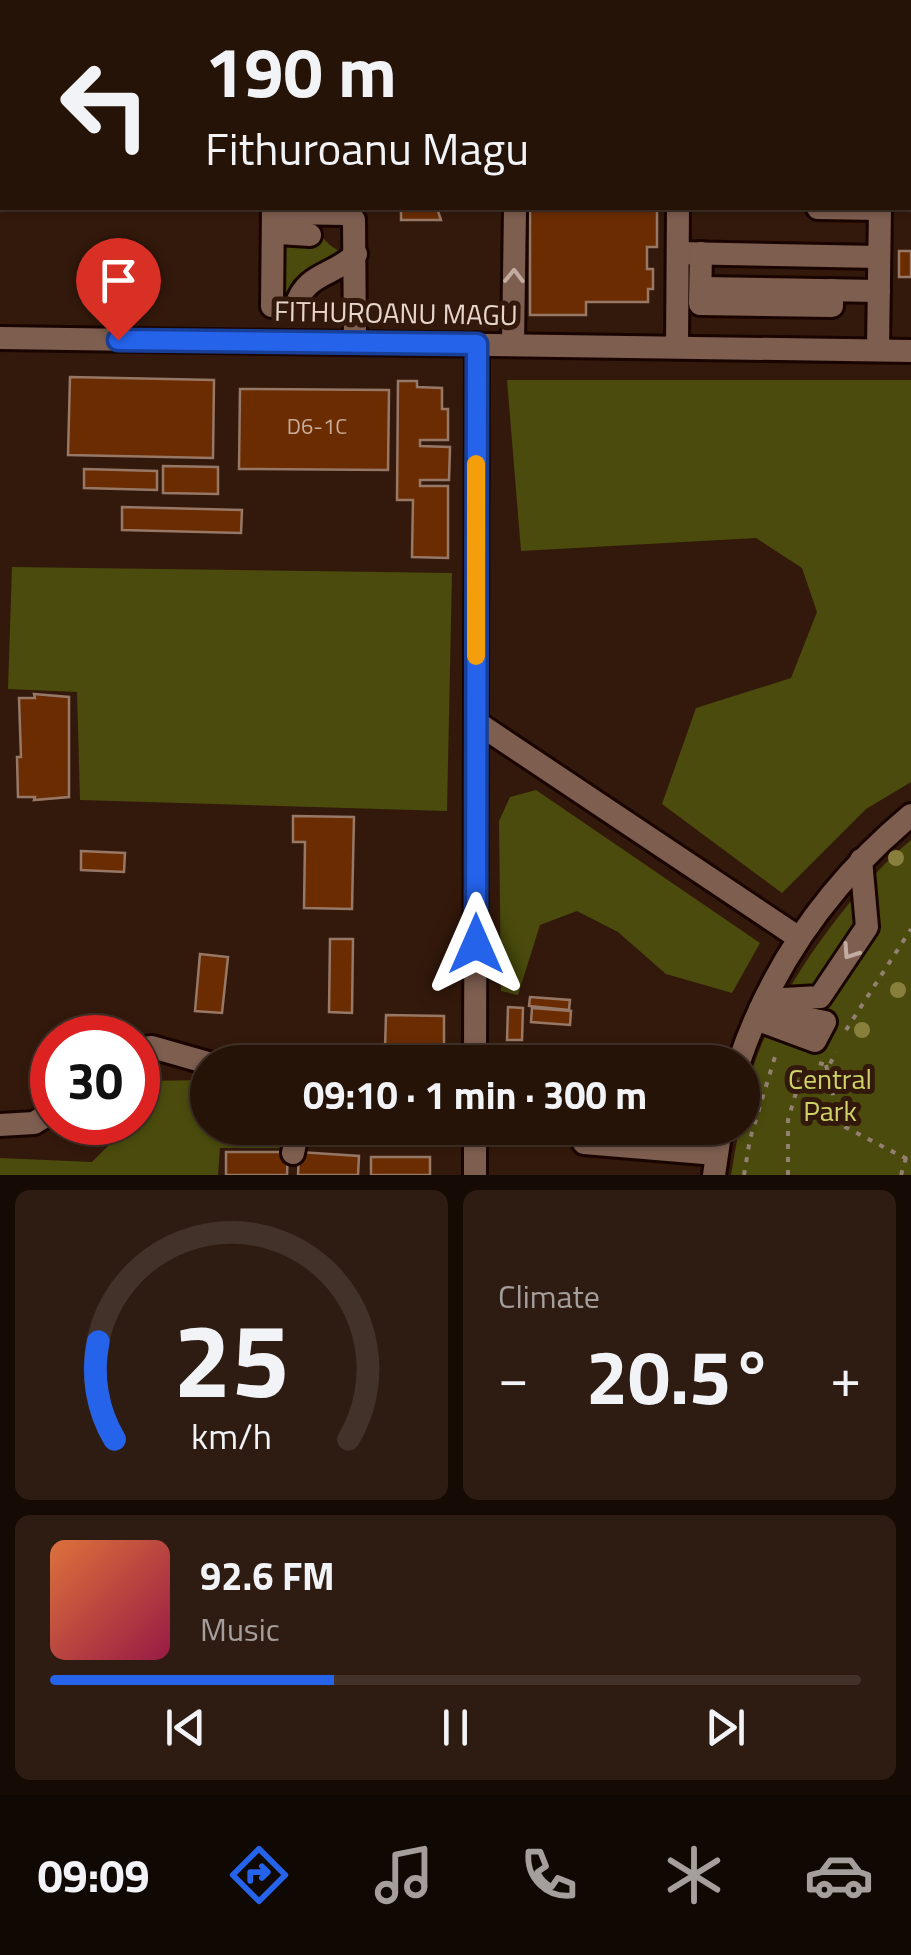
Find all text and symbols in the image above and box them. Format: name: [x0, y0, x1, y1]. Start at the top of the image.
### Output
text: 190 m: [205, 18, 397, 124]
icon: left: [40, 40, 170, 170]
text: Fithuroanu Magu: [205, 114, 529, 182]
pin: [76, 238, 161, 341]
icon: arrive: [91, 253, 146, 308]
one-way arrow: [503, 268, 524, 284]
street label: FITHUROANU MAGU: [274, 289, 518, 336]
house number: D6-1C: [287, 409, 347, 443]
position arrow: [424, 892, 528, 996]
one-way arrow: [844, 941, 863, 959]
speed limit sign: 30: [30, 1015, 160, 1145]
park label: Central Park: [788, 1057, 872, 1132]
text: 09:10 · 1 min · 300 m: [303, 1066, 647, 1124]
text: Climate: [498, 1272, 600, 1320]
text: 25: [173, 1279, 290, 1437]
text: 20.5°: [586, 1319, 773, 1433]
text: −: [498, 1335, 529, 1418]
text: +: [830, 1335, 861, 1418]
text: km/h: [191, 1408, 272, 1463]
text: 92.6 FM: [200, 1547, 335, 1605]
text: Music: [200, 1605, 280, 1653]
icon: previous: [158, 1700, 213, 1755]
icon: pause: [428, 1700, 483, 1755]
icon: next: [698, 1700, 753, 1755]
icon: directions: [224, 1840, 294, 1910]
icon: music: [369, 1840, 439, 1910]
icon: phone: [514, 1840, 584, 1910]
icon: climate: [659, 1840, 729, 1910]
icon: car: [804, 1840, 874, 1910]
text: 09:09: [37, 1841, 150, 1909]

